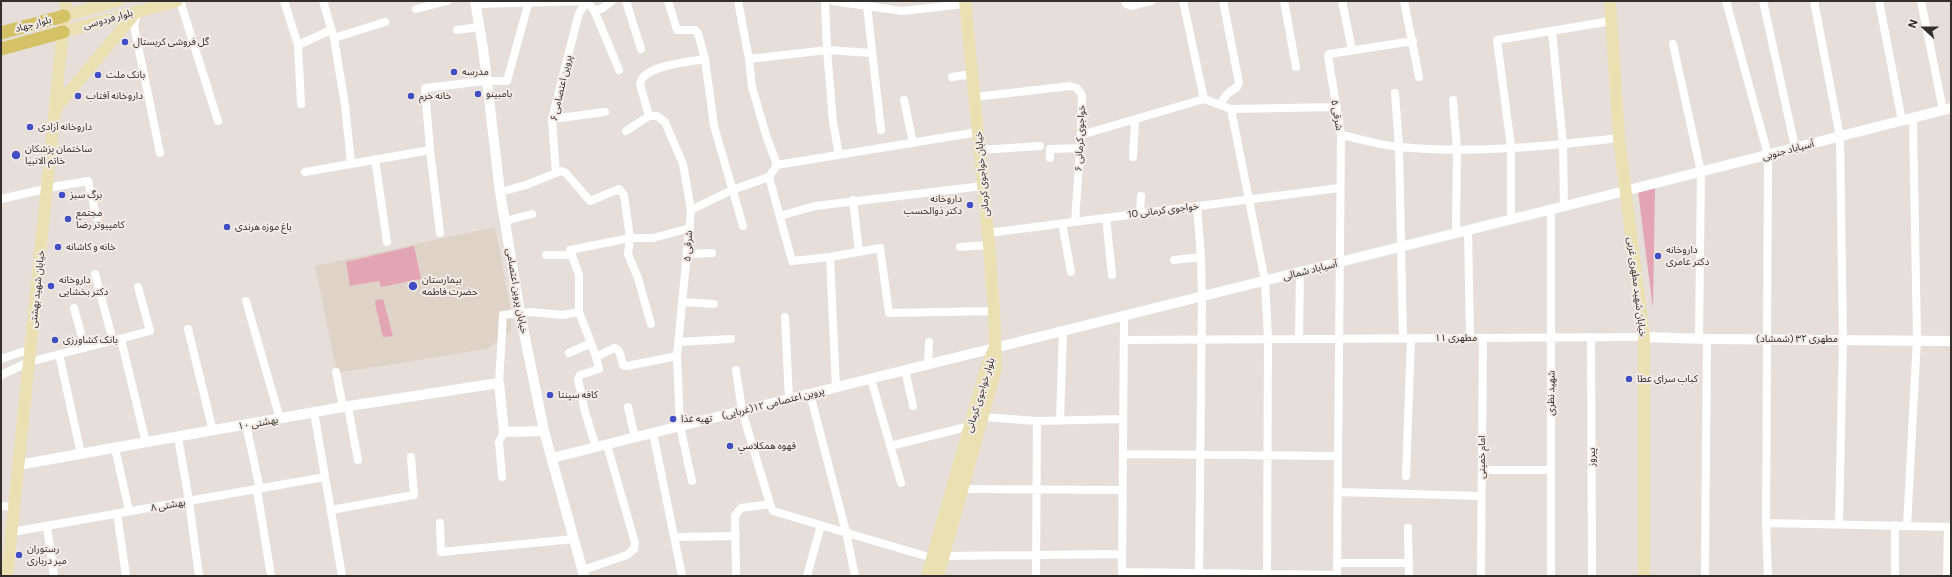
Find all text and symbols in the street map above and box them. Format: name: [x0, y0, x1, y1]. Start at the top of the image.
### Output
street label: بلوار فردوسی: [82, 7, 134, 31]
north arrow: [1904, 8, 1944, 48]
street label: بلوار جهاد: [14, 13, 52, 35]
text: N: [1905, 17, 1920, 30]
place label: گل فروشی کریستال: [133, 36, 209, 48]
marker: گل فروشی کریستال: [120, 37, 130, 47]
street label: پروین اعتصامی ۶: [548, 54, 574, 122]
place label: مدرسه: [462, 66, 489, 78]
marker: مدرسه: [449, 67, 459, 77]
place label: بانک ملت: [106, 69, 145, 81]
marker: بانک ملت: [93, 70, 103, 80]
place label: بامبینو: [486, 88, 512, 100]
marker: بامبینو: [473, 89, 483, 99]
place label: داروخانه آفتاب: [86, 90, 143, 102]
place label: خانه خرم: [419, 90, 452, 102]
marker: داروخانه آفتاب: [73, 91, 83, 101]
marker: خانه خرم: [406, 91, 416, 101]
street label: شرقی ۵: [1329, 99, 1345, 131]
street label: خواجوی کرمانی ۶: [1072, 104, 1088, 172]
place label: داروخانه آزادی: [38, 121, 92, 133]
marker: داروخانه آزادی: [25, 122, 35, 132]
street label: خیابان خواجوی کرمانی: [972, 131, 992, 217]
street label: آسیاباد جنوبی: [1761, 137, 1815, 163]
place label: ساختمان پزشکان خاتم الانبیا: [25, 143, 92, 166]
marker: ساختمان پزشکان خاتم الانبیا: [10, 149, 22, 161]
place label: برگ سبز: [70, 189, 102, 201]
marker: برگ سبز: [57, 190, 67, 200]
place label: داروخانه دکتر ذوالحسب: [903, 193, 962, 216]
marker: داروخانه دکتر ذوالحسب: [965, 200, 975, 210]
street label: خواجوی کرمانی 10: [1127, 200, 1199, 220]
place label: مجتمع کامپیوتر رضا: [76, 207, 125, 230]
marker: مجتمع کامپیوتر رضا: [63, 214, 73, 224]
place label: باغ موزه هرندی: [235, 221, 292, 233]
marker: باغ موزه هرندی: [222, 222, 232, 232]
street label: شرقی ۵: [681, 230, 695, 262]
street label: خیابان شهید مطهری غربی: [1625, 236, 1649, 338]
place label: خانه و کاشانه: [66, 241, 116, 253]
marker: خانه و کاشانه: [53, 242, 63, 252]
place label: داروخانه دکتر عامری: [1666, 244, 1709, 268]
street label: خیابان پروین اعتصامی: [504, 247, 530, 335]
street label: خیابان شهید بهشتی: [27, 250, 47, 328]
marker: داروخانه دکتر عامری: [1653, 251, 1663, 261]
street label: آسیاباد شمالی: [1282, 257, 1338, 283]
place label: داروخانه دکتر بخشایی: [59, 274, 108, 298]
place label: بیمارستان حضرت فاطمه: [422, 274, 478, 298]
marker: بیمارستان حضرت فاطمه: [407, 280, 419, 292]
marker: داروخانه دکتر بخشایی: [46, 281, 56, 291]
street label: مطهری ۱۱: [1435, 332, 1477, 344]
street label: مطهری ۳۲ (شمشاد): [1756, 333, 1838, 345]
place label: بانک کشاورزی: [63, 334, 118, 346]
marker: بانک کشاورزی: [50, 335, 60, 345]
street label: بلوار خواجوی کرمانی: [963, 356, 997, 434]
street label: شهید نظری: [1545, 370, 1557, 416]
place label: کباب سرای عطا: [1637, 373, 1698, 385]
marker: کباب سرای عطا: [1624, 374, 1634, 384]
street label: پروین اعتصامی ۱۲(غربایی): [720, 384, 826, 422]
place label: کافه سپنتا: [558, 389, 598, 401]
marker: کافه سپنتا: [545, 390, 555, 400]
place label: تهیه غذا: [681, 413, 712, 425]
street label: بهشتی ۱۰: [237, 414, 279, 432]
marker: تهیه غذا: [668, 414, 678, 424]
street label: امام خمینی: [1476, 435, 1488, 479]
place label: قهوه همكلاسي: [738, 440, 796, 452]
marker: قهوه همكلاسي: [725, 441, 735, 451]
street label: پیروز: [1586, 448, 1598, 466]
street label: بهشتی ۸: [150, 496, 186, 514]
place label: رستوران میر درباری: [27, 543, 67, 566]
marker: رستوران میر درباری: [14, 550, 24, 560]

